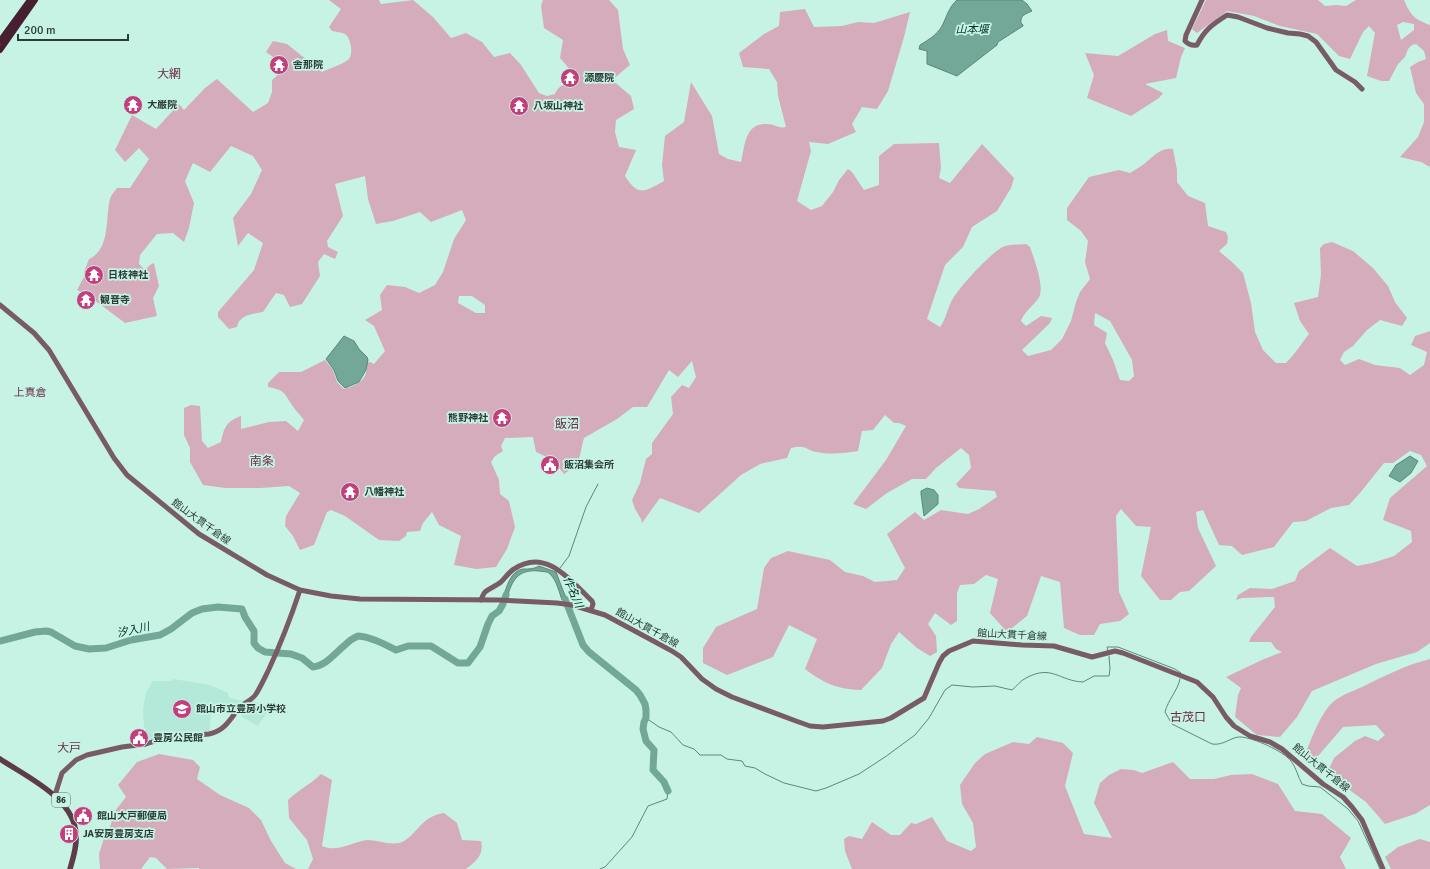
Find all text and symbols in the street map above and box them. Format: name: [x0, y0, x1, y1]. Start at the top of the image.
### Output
scale bar: [18, 16, 128, 42]
text: 200 m: [24, 23, 56, 38]
water label: 山本堰: [956, 23, 990, 36]
temple icon: 舎那院: [268, 54, 290, 76]
place label: 舎那院: [292, 59, 323, 71]
district label: 大網: [157, 67, 181, 82]
temple icon: 源慶院: [559, 67, 581, 89]
place label: 源慶院: [584, 72, 614, 84]
temple icon: 大巌院: [122, 94, 144, 116]
temple icon: 八坂山神社: [508, 95, 530, 117]
place label: 大巌院: [147, 99, 177, 111]
place label: 八坂山神社: [533, 100, 584, 112]
temple icon: 日枝神社: [83, 264, 105, 286]
place label: 日枝神社: [108, 269, 149, 281]
temple icon: 観音寺: [75, 289, 97, 311]
place label: 観音寺: [100, 294, 130, 306]
district label: 上真倉: [14, 386, 47, 399]
temple icon: 熊野神社: [491, 407, 513, 429]
place label: 熊野神社: [448, 412, 489, 424]
district label: 飯沼: [555, 417, 579, 432]
district label: 南条: [250, 454, 274, 469]
public building icon: 飯沼集会所: [539, 454, 561, 476]
place label: 飯沼集会所: [564, 459, 614, 471]
temple icon: 八幡神社: [339, 481, 361, 503]
place label: 八幡神社: [364, 486, 405, 498]
street label: 館山大貫千倉線: [169, 497, 233, 547]
water label: 作名川: [561, 574, 586, 611]
street label: 館山大貫千倉線: [613, 606, 681, 650]
water label: 汐入川: [115, 620, 152, 640]
street label: 館山大貫千倉線: [977, 627, 1047, 643]
school or university icon: 館山市立豊房小学校: [171, 698, 193, 720]
place label: 館山市立豊房小学校: [196, 703, 286, 715]
district label: 古茂口: [1170, 710, 1206, 725]
public building icon: 豊房公民館: [128, 727, 150, 749]
place label: 豊房公民館: [153, 732, 203, 744]
district label: 大戸: [57, 741, 81, 756]
street label: 館山大貫千倉線: [1290, 741, 1352, 795]
road number: 86: [52, 793, 70, 807]
public building icon: 館山大戸郵便局: [72, 805, 94, 827]
place label: 館山大戸郵便局: [97, 810, 167, 822]
building icon: JA安房豊房支店: [58, 823, 80, 845]
place label: JA安房豊房支店: [83, 828, 154, 840]

